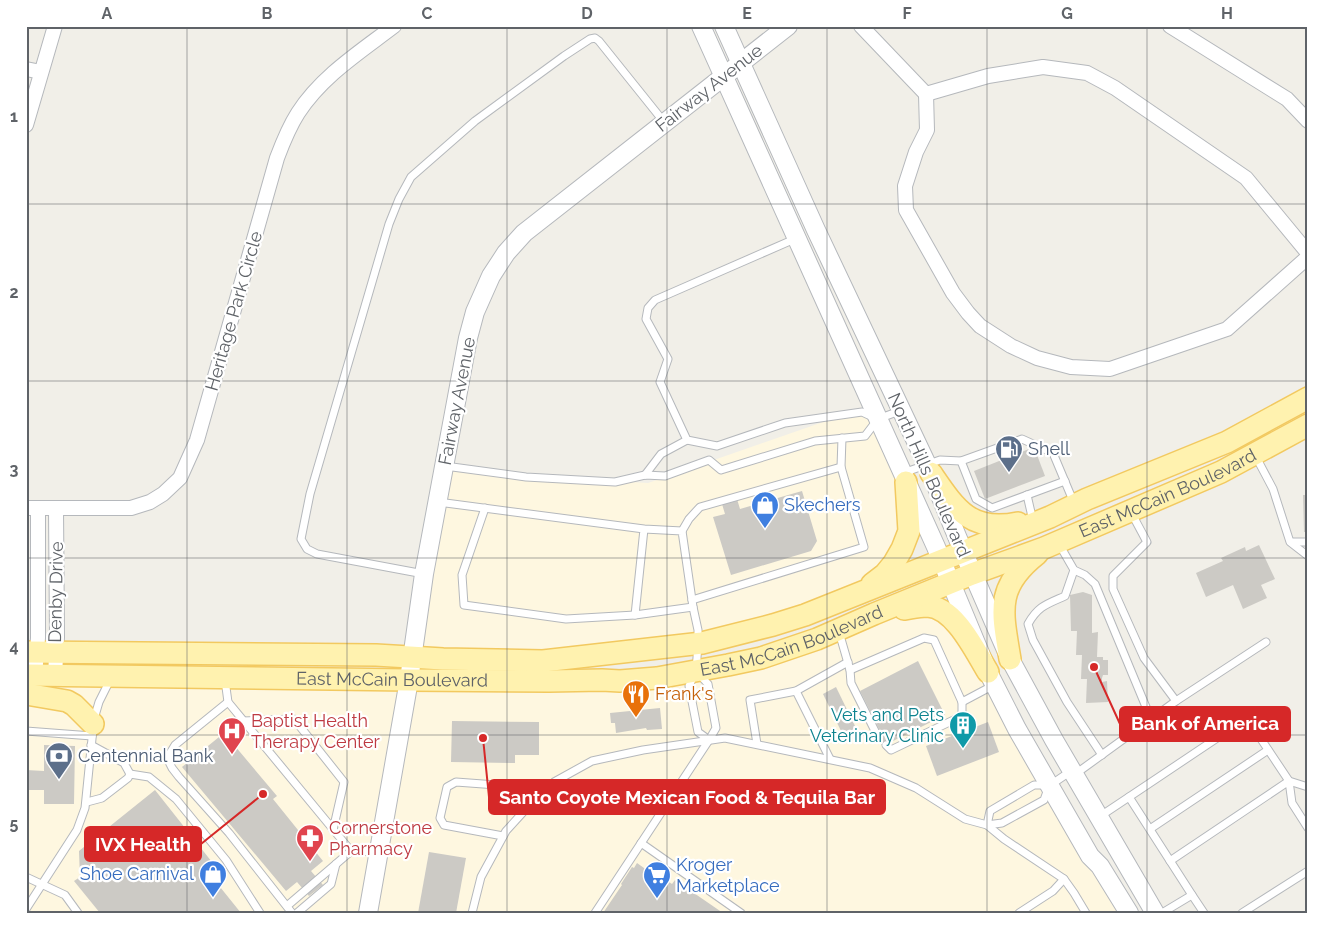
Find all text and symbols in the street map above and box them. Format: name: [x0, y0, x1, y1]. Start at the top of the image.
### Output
text: A: [102, 4, 113, 23]
text: B: [262, 4, 273, 23]
text: C: [422, 4, 433, 23]
text: D: [581, 4, 593, 23]
text: E: [742, 4, 752, 23]
text: F: [902, 4, 912, 23]
text: G: [1061, 4, 1073, 23]
text: H: [1221, 4, 1233, 23]
street label: Fairway Avenue: [651, 39, 767, 136]
text: 1: [10, 107, 18, 126]
street label: Heritage Park Circle: [201, 228, 266, 393]
text: 2: [9, 283, 19, 302]
street label: Fairway Avenue: [434, 335, 479, 467]
street label: North Hills Boulevard: [884, 390, 975, 560]
fuel station icon: Shell: [994, 434, 1024, 473]
place label: Shell: [1028, 438, 1070, 459]
street label: East McCain Boulevard: [1076, 444, 1260, 542]
text: 3: [10, 460, 19, 479]
shop icon: Skechers: [750, 490, 780, 529]
place label: Skechers: [784, 494, 861, 515]
street label: Denby Drive: [44, 541, 67, 643]
street label: East McCain Boulevard: [698, 601, 886, 680]
text: 4: [9, 637, 19, 656]
street label: East McCain Boulevard: [296, 668, 488, 691]
restaurant icon: Frank's: [621, 679, 651, 718]
place label: Frank's: [655, 683, 713, 704]
place label: Vets and Pets Veterinary Clinic: [810, 704, 944, 746]
callout: Bank of America: [1120, 707, 1290, 741]
place label: Baptist Health Therapy Center: [251, 710, 381, 752]
building icon: Vets and Pets Veterinary Clinic: [948, 710, 978, 749]
text: Bank of America: [1131, 712, 1279, 734]
hospital icon: Baptist Health Therapy Center: [217, 716, 247, 755]
bank icon: Centennial Bank: [44, 741, 74, 780]
place label: Centennial Bank: [78, 745, 214, 766]
callout: Santo Coyote Mexican Food & Tequila Bar: [489, 780, 885, 814]
text: Santo Coyote Mexican Food & Tequila Bar: [499, 786, 876, 808]
text: 5: [10, 814, 19, 833]
place label: Cornerstone Pharmacy: [329, 817, 433, 859]
pharmacy icon: Cornerstone Pharmacy: [295, 823, 325, 862]
callout: IVX Health: [85, 827, 201, 861]
text: IVX Health: [95, 833, 191, 855]
place label: Kroger Marketplace: [676, 854, 780, 896]
shop icon: Shoe Carnival: [198, 859, 228, 898]
supermarket icon: Kroger Marketplace: [642, 860, 672, 899]
place label: Shoe Carnival: [80, 863, 194, 884]

